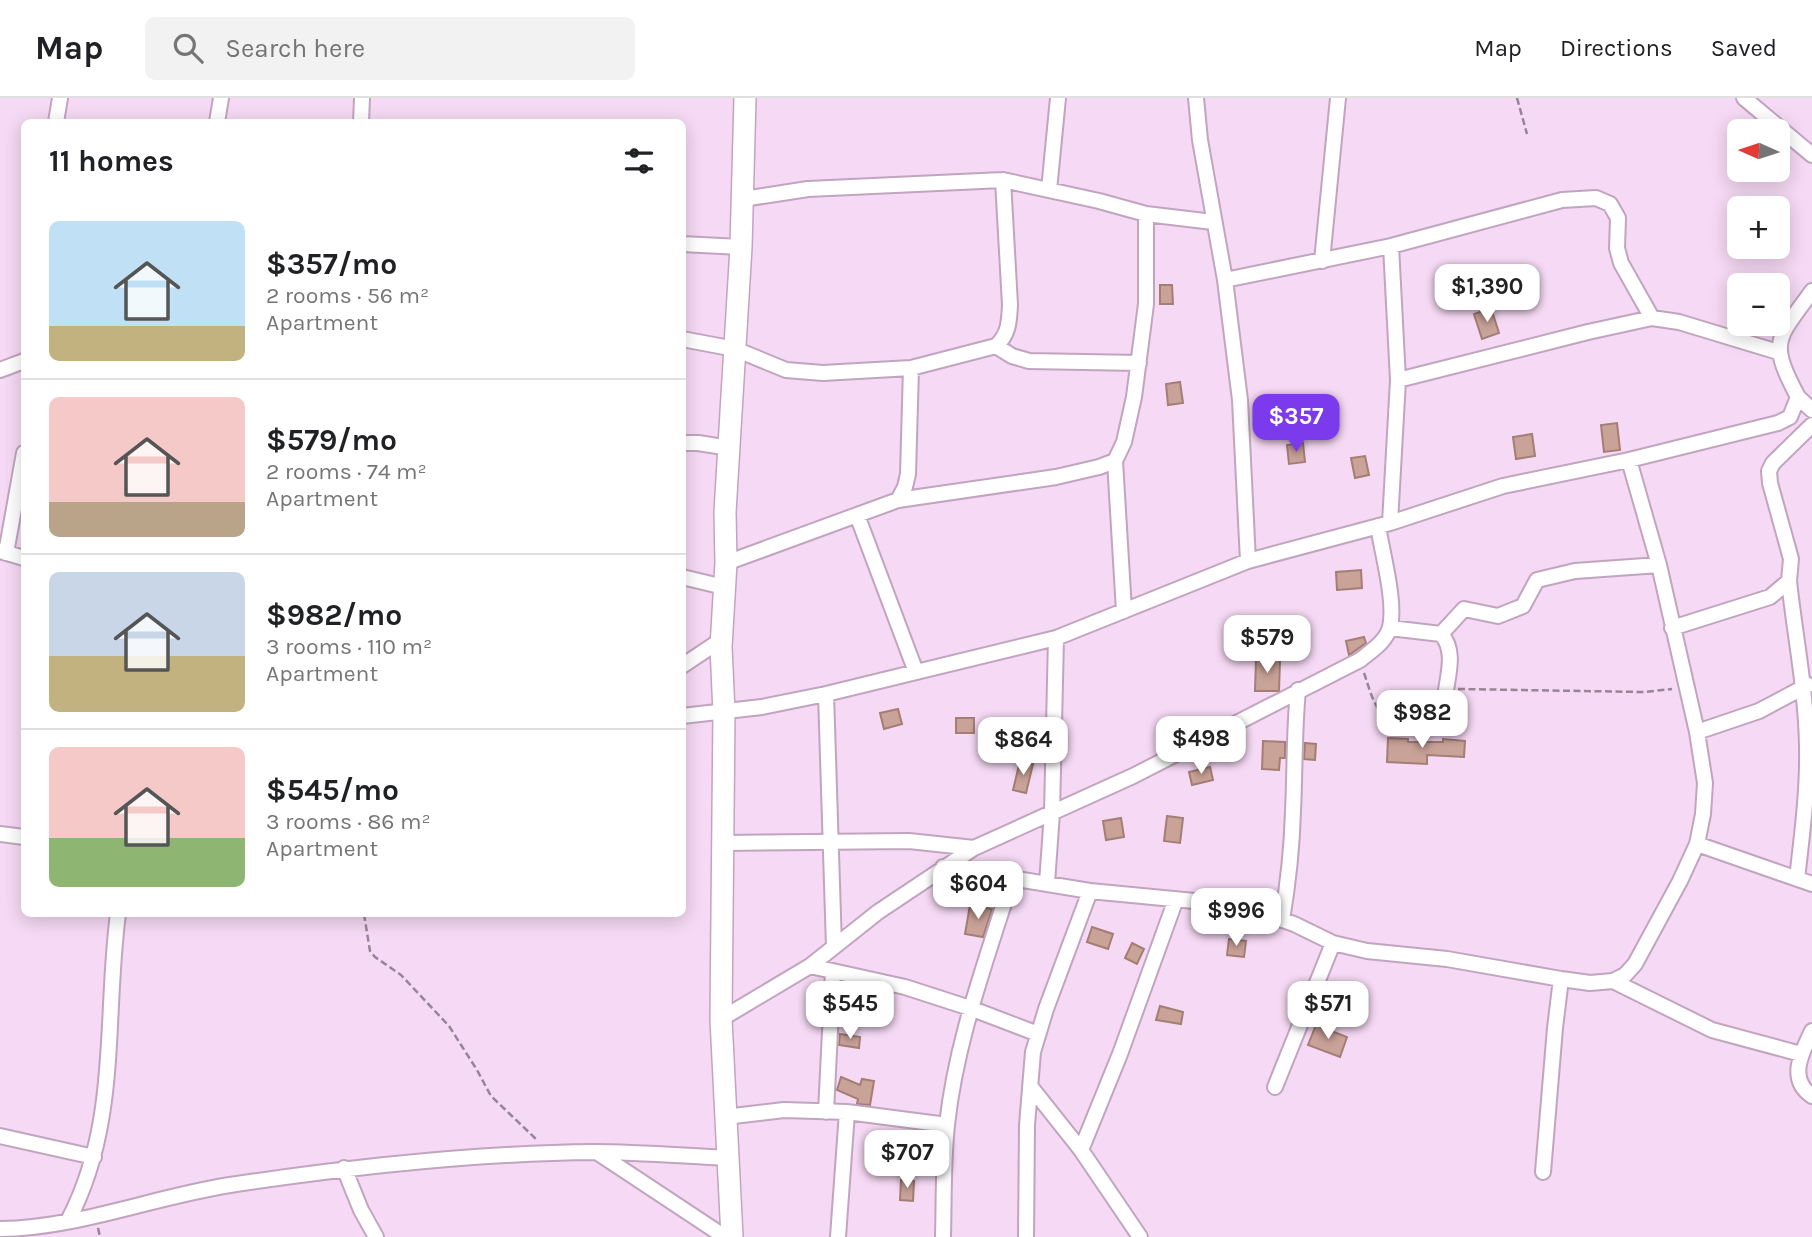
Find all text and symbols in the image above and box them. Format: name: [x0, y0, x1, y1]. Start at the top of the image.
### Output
search box: [145, 17, 635, 80]
text: Map: [35, 29, 103, 67]
icon: search: [169, 29, 207, 67]
text: Search here: [225, 33, 365, 64]
text: Map: [1474, 34, 1522, 62]
text: Directions: [1560, 34, 1673, 62]
text: Saved: [1711, 34, 1777, 62]
north arrow: [1727, 119, 1790, 182]
map controls: [1727, 119, 1790, 336]
icon: filters: [620, 142, 658, 180]
text: 11 homes: [49, 143, 174, 179]
button: +: [1727, 196, 1790, 259]
text: $357/mo: [266, 246, 397, 282]
icon: home: [105, 249, 189, 333]
pin: $1,390: [1430, 264, 1544, 324]
text: $1,390: [1451, 273, 1523, 300]
button: −: [1727, 273, 1790, 336]
text: 2 rooms · 56 m²: [266, 282, 429, 309]
text: Apartment: [266, 309, 378, 336]
pin: $357: [1255, 394, 1337, 454]
text: $357: [1269, 403, 1323, 430]
text: $579/mo: [266, 422, 397, 458]
icon: home: [105, 425, 189, 509]
text: 2 rooms · 74 m²: [266, 458, 427, 485]
text: Apartment: [266, 485, 378, 512]
text: $982/mo: [266, 597, 402, 633]
icon: home: [105, 600, 189, 684]
pin: $579: [1226, 616, 1308, 675]
text: $579: [1240, 624, 1294, 651]
text: 3 rooms · 110 m²: [266, 633, 432, 660]
text: Apartment: [266, 660, 378, 687]
pin: $982: [1381, 690, 1463, 750]
text: $982: [1393, 699, 1451, 726]
pin: $498: [1160, 716, 1242, 776]
pin: $864: [982, 718, 1064, 777]
text: $498: [1172, 725, 1230, 752]
text: $864: [994, 726, 1052, 753]
text: $545/mo: [266, 772, 399, 808]
icon: home: [105, 775, 189, 859]
text: 3 rooms · 86 m²: [266, 808, 431, 835]
text: Apartment: [266, 835, 378, 862]
pin: $604: [937, 862, 1019, 921]
text: $604: [949, 870, 1007, 897]
pin: $996: [1195, 888, 1277, 948]
text: $996: [1207, 897, 1265, 924]
pin: $545: [809, 982, 891, 1041]
pin: $571: [1287, 982, 1369, 1041]
text: $545: [822, 990, 878, 1017]
text: $571: [1304, 990, 1352, 1017]
pin: $707: [866, 1130, 948, 1190]
text: $707: [880, 1139, 934, 1166]

